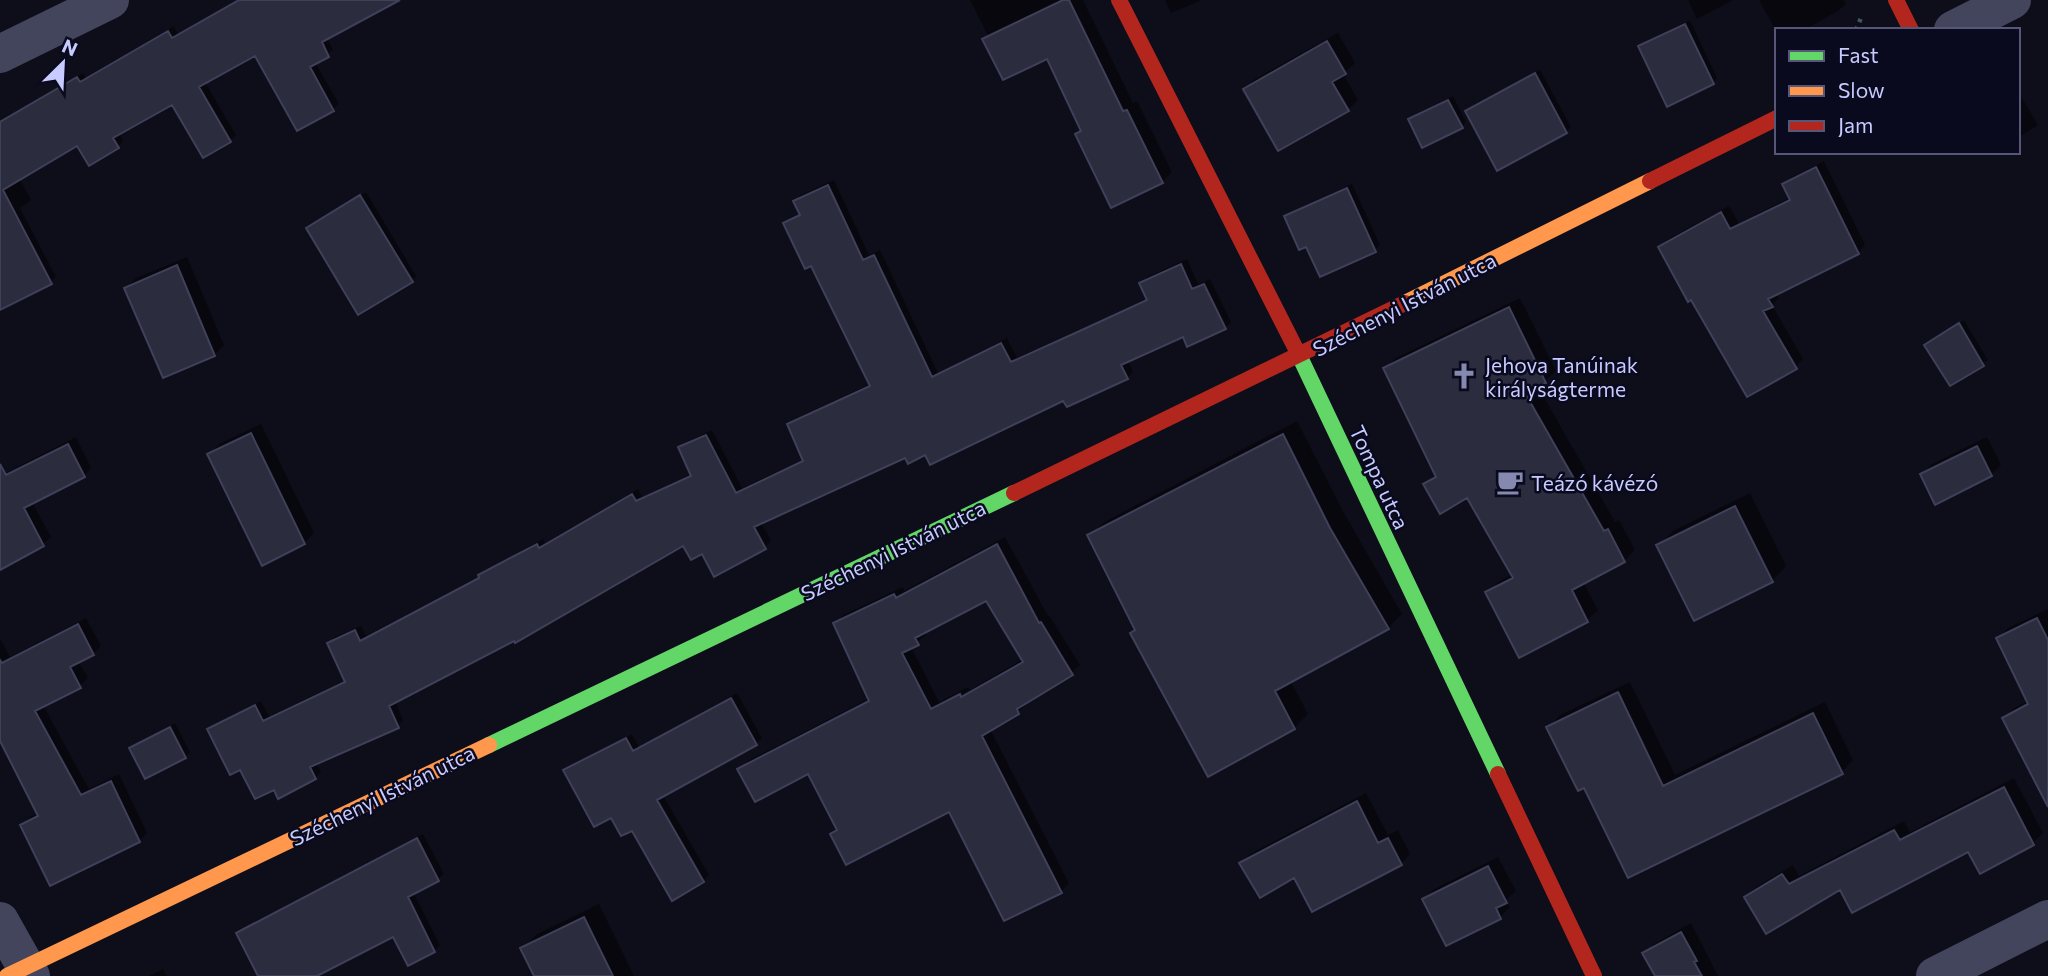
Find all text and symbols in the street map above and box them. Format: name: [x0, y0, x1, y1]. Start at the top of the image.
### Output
north arrow: [28, 28, 98, 98]
legend: [1775, 28, 2020, 154]
text: N: [59, 34, 81, 60]
text: Fast: [1838, 42, 1879, 67]
text: Slow: [1838, 77, 1885, 102]
text: Jam: [1838, 112, 1873, 137]
street label: Széchenyi István utca: [1308, 247, 1500, 361]
place label: Jehova Tanúinak királyságterme: [1485, 352, 1638, 401]
church icon: Jehova Tanúinak királyságterme: [1449, 361, 1479, 391]
street label: Tompa utca: [1345, 421, 1415, 533]
cafe icon: Teázó kávézó: [1495, 467, 1525, 497]
place label: Teázó kávézó: [1531, 470, 1658, 495]
street label: Széchenyi István utca: [797, 494, 989, 606]
street label: Széchenyi István utca: [286, 739, 478, 851]

